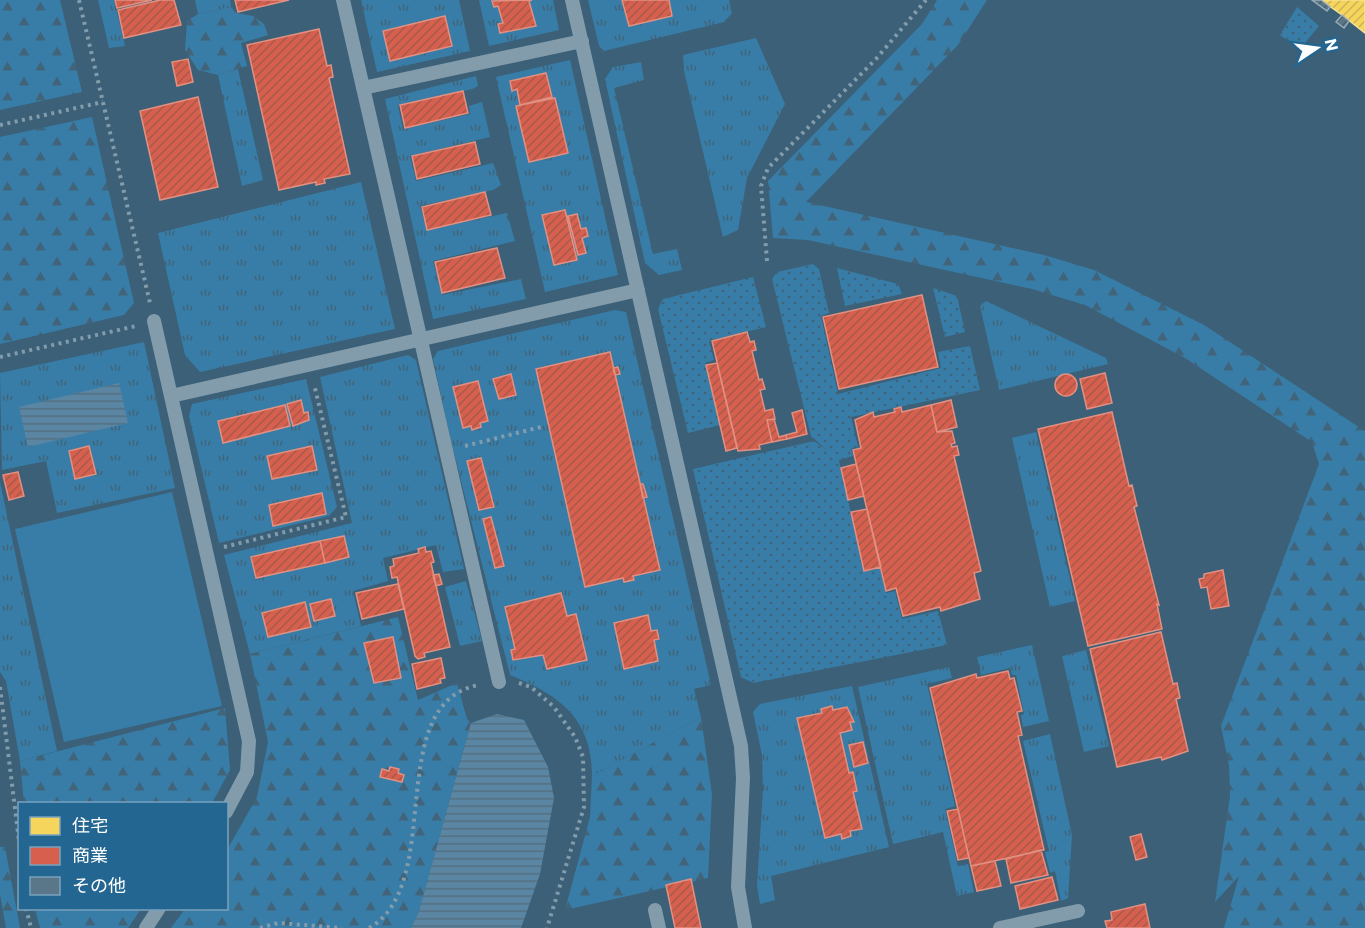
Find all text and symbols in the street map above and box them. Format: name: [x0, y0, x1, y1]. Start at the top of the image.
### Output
north arrow: [1287, 18, 1347, 78]
text: N: [1321, 37, 1343, 52]
legend: [18, 802, 228, 910]
text: 住宅: [72, 814, 108, 836]
text: 商業: [72, 844, 108, 866]
text: その他: [72, 874, 126, 896]

